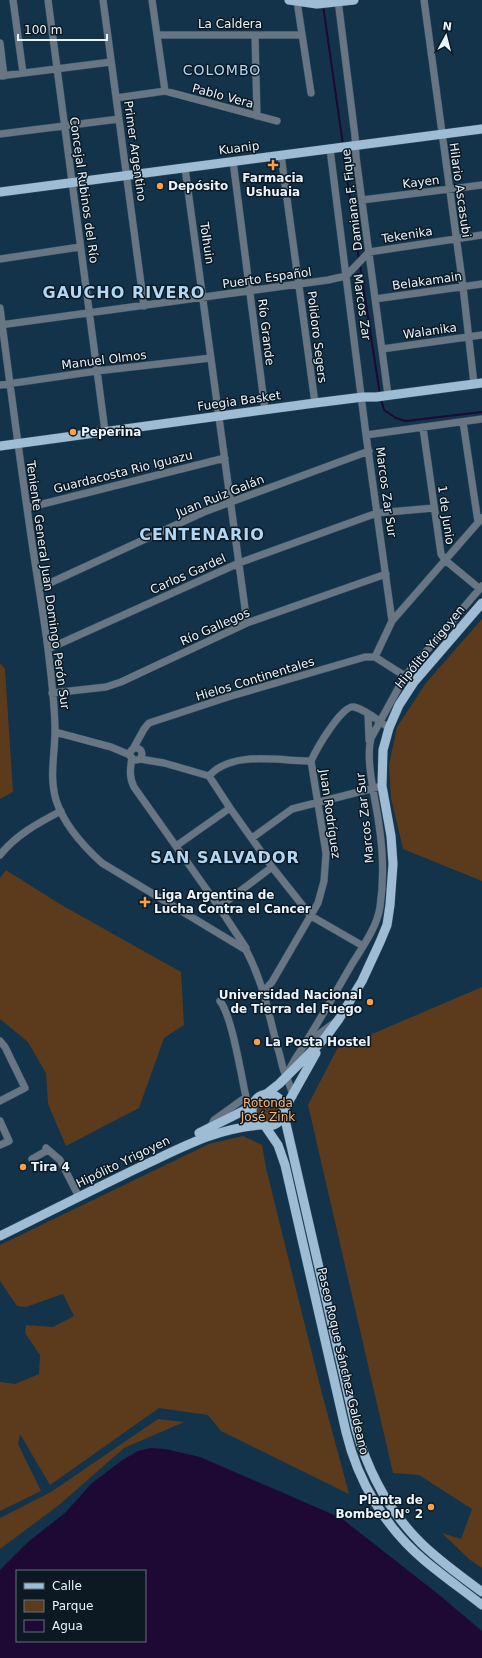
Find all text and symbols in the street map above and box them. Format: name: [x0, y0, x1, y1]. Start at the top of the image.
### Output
scale bar: [18, 16, 107, 42]
north arrow: [426, 16, 466, 56]
street label: La Caldera: [198, 17, 262, 31]
text: N: [442, 20, 453, 34]
text: 100 m: [24, 23, 62, 37]
district label: COLOMBO: [183, 62, 261, 78]
street label: Pablo Vera: [191, 81, 255, 111]
street label: Primer Argentino: [121, 100, 149, 202]
street label: Concejal Rubinos del Río: [67, 116, 101, 264]
street label: Kuanip: [218, 139, 260, 157]
street label: Hilario Ascasubi: [446, 142, 474, 238]
street label: Damiana F. Fique: [339, 148, 365, 252]
marker: Farmacia Ushuaia: [268, 160, 278, 170]
place label: Farmacia Ushuaia: [242, 171, 304, 199]
street label: Kayen: [402, 173, 440, 191]
place label: Depósito: [168, 179, 228, 193]
marker: Depósito: [155, 181, 165, 191]
street label: Tolhuin: [197, 220, 217, 265]
street label: Tekenika: [379, 224, 434, 246]
street label: Puerto Español: [222, 265, 312, 291]
street label: Belakamain: [391, 269, 463, 293]
street label: Marcos Zar: [350, 273, 374, 341]
district label: GAUCHO RIVERO: [43, 283, 205, 302]
street label: Polidoro Segers: [304, 290, 330, 384]
street label: Río Grande: [255, 298, 277, 366]
street label: Walanika: [402, 320, 458, 342]
street label: Manuel Olmos: [61, 348, 147, 372]
street label: Fuegia Basket: [197, 388, 282, 414]
place label: Peperina: [81, 425, 141, 439]
marker: Peperina: [68, 427, 78, 437]
street label: Marcos Zar Sur: [373, 446, 399, 538]
street label: Guardacosta Rio Iguazu: [52, 448, 194, 496]
street label: Teniente General Juan Domingo Perón Sur: [23, 459, 72, 710]
street label: Juan Ruiz Galán: [173, 472, 266, 520]
street label: 1 de Junio: [435, 484, 457, 546]
district label: CENTENARIO: [139, 525, 265, 544]
street label: Carlos Gardel: [148, 551, 228, 597]
street label: Hipólito Yrigoyen: [392, 603, 468, 691]
street label: Río Gallegos: [178, 605, 252, 649]
street label: Hielos Continentales: [194, 654, 316, 704]
street label: Juan Rodríguez: [317, 768, 343, 859]
street label: Marcos Zar Sur: [353, 772, 377, 864]
district label: SAN SALVADOR: [150, 848, 300, 867]
place label: Liga Argentina de Lucha Contra el Cancer: [154, 888, 311, 916]
marker: Liga Argentina de Lucha Contra el Cancer: [139, 896, 151, 908]
place label: Universidad Nacional de Tierra del Fuego: [219, 988, 362, 1016]
marker: Universidad Nacional de Tierra del Fuego: [365, 997, 375, 1007]
place label: La Posta Hostel: [265, 1035, 371, 1049]
marker: La Posta Hostel: [252, 1037, 262, 1047]
park label: Rotonda José Zink: [240, 1096, 295, 1124]
street label: Hipólito Yrigoyen: [74, 1133, 172, 1191]
place label: Tira 4: [31, 1160, 70, 1174]
marker: Tira 4: [18, 1162, 28, 1172]
street label: Paseo Roque Sánchez Galdeano: [315, 1266, 371, 1456]
place label: Planta de Bombeo N° 2: [335, 1493, 423, 1521]
marker: Planta de Bombeo N° 2: [426, 1502, 436, 1512]
legend: [16, 1570, 146, 1642]
text: Calle: [52, 1579, 82, 1593]
text: Parque: [52, 1599, 93, 1613]
text: Agua: [52, 1619, 83, 1633]

